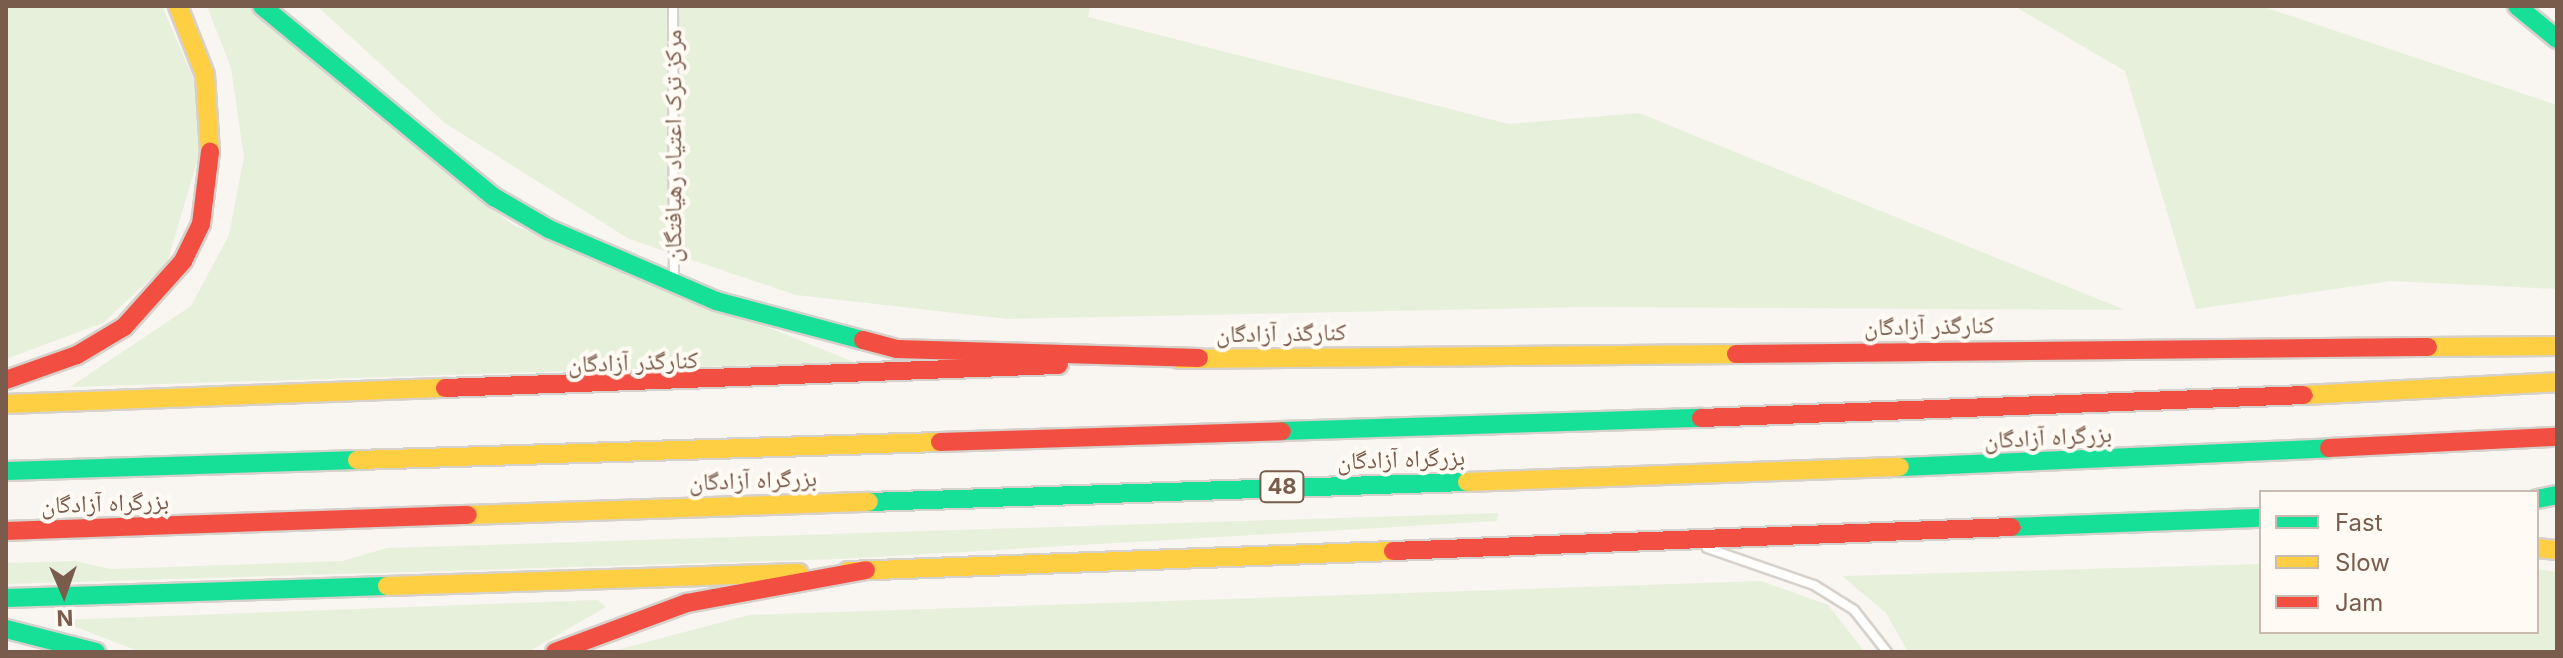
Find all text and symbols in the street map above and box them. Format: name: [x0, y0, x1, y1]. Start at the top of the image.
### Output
street label: مرکز ترک اعتیاد رهیافتگان: [659, 30, 687, 262]
street label: کنارگذر آزادگان: [1864, 310, 1994, 342]
street label: کنارگذر آزادگان: [1216, 317, 1346, 349]
street label: کنارگذر آزادگان: [567, 345, 699, 379]
street label: بزرگراه آزادگان: [1983, 419, 2113, 455]
street label: بزرگراه آزادگان: [1336, 442, 1466, 476]
street label: بزرگراه آزادگان: [688, 463, 818, 497]
road number: 48: [1258, 469, 1306, 505]
street label: بزرگراه آزادگان: [40, 486, 170, 520]
legend: [2259, 490, 2539, 634]
text: Fast: [2335, 508, 2383, 537]
text: Slow: [2335, 548, 2390, 577]
north arrow: [24, 554, 104, 634]
text: Jam: [2335, 588, 2383, 617]
text: N: [56, 605, 74, 631]

